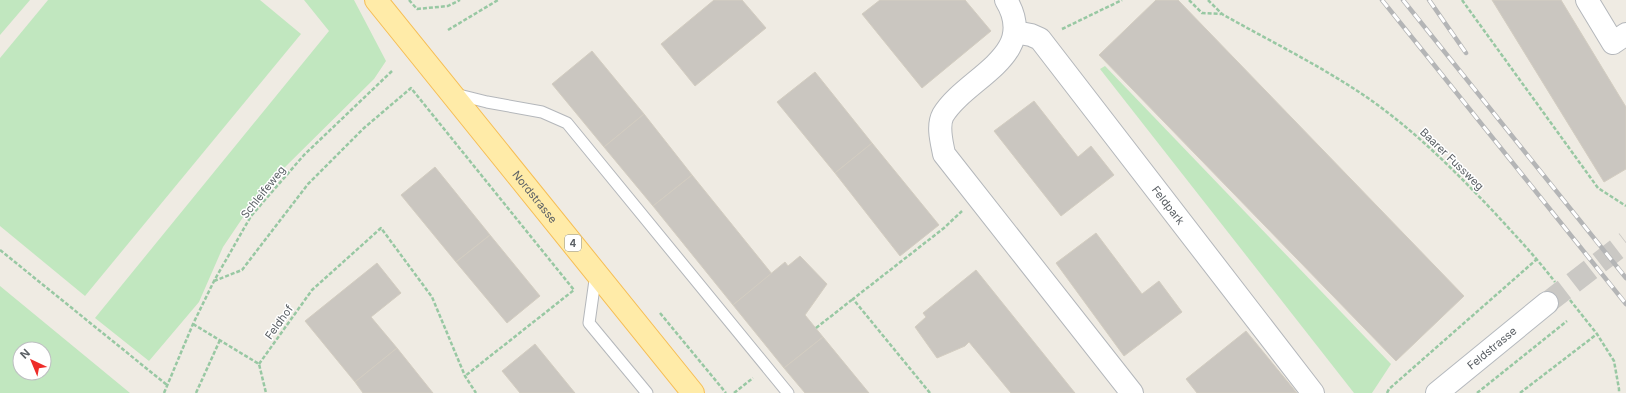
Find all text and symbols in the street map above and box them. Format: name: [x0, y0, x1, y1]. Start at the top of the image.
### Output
street label: Baarer Fussweg: [1417, 125, 1487, 193]
street label: Schleifeweg: [238, 163, 288, 221]
street label: Nordstrasse: [509, 168, 560, 226]
street label: Feldpark: [1149, 183, 1188, 227]
road number: 4: [565, 235, 581, 251]
street label: Feldhof: [262, 302, 296, 342]
street label: Feldstrasse: [1464, 324, 1519, 372]
north arrow: [12, 341, 52, 381]
text: N: [17, 346, 33, 362]

